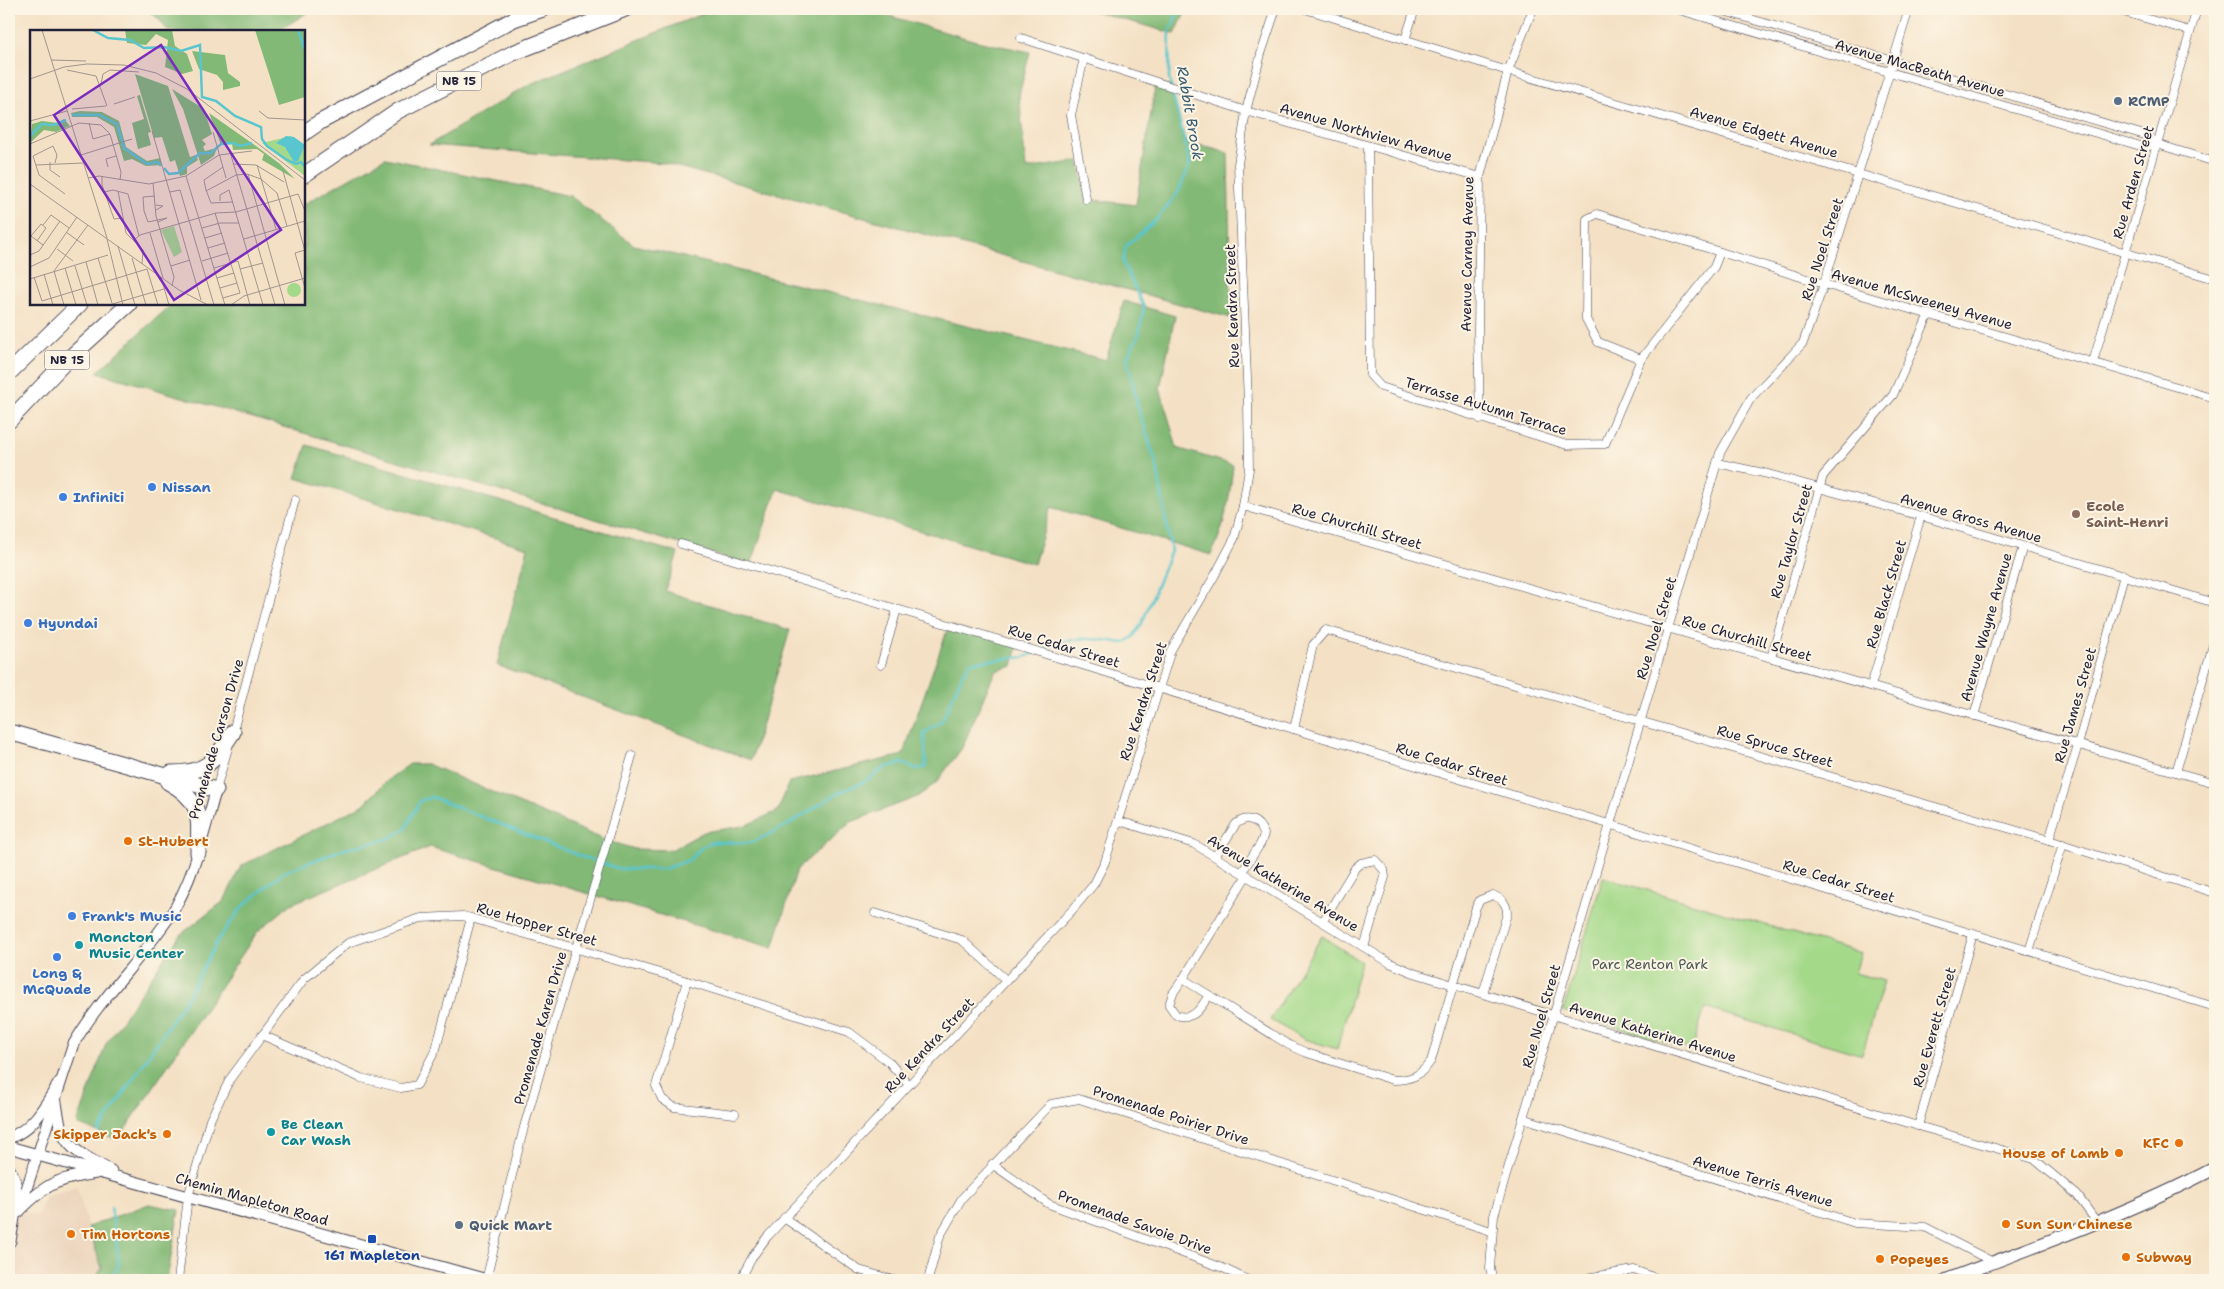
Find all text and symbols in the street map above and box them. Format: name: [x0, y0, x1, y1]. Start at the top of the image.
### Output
inset map: [30, 30, 305, 305]
street label: Avenue MacBeath Avenue: [1833, 35, 2007, 101]
water label: Rabbit Brook: [1172, 64, 1208, 162]
road number: NB 15: [436, 72, 482, 90]
place label: RCMP: [2128, 92, 2170, 110]
marker: RCMP: [2112, 95, 2124, 107]
street label: Avenue Northview Avenue: [1278, 99, 1454, 165]
street label: Avenue Edgett Avenue: [1688, 102, 1840, 162]
street label: Rue Arden Street: [2108, 123, 2158, 241]
street label: Avenue Carney Avenue: [1457, 176, 1477, 332]
street label: Rue Noel Street: [1797, 195, 1847, 303]
street label: Rue Kendra Street: [1221, 244, 1243, 368]
street label: Avenue McSweeney Avenue: [1829, 264, 2015, 334]
road number: NB 15: [44, 350, 90, 370]
street label: Terrasse Autumn Terrace: [1403, 373, 1569, 439]
place label: Nissan: [162, 478, 211, 496]
marker: Nissan: [146, 481, 158, 493]
street label: Rue Taylor Street: [1766, 482, 1816, 600]
place label: Infiniti: [73, 488, 124, 506]
street label: Avenue Gross Avenue: [1898, 489, 2044, 547]
marker: Infiniti: [57, 491, 69, 503]
place label: Ecole Saint-Henri: [2086, 497, 2168, 531]
street label: Rue Churchill Street: [1290, 499, 1424, 553]
marker: Ecole Saint-Henri: [2070, 508, 2082, 520]
street label: Rue Black Street: [1862, 538, 1910, 650]
street label: Avenue Wayne Avenue: [1956, 550, 2016, 704]
street label: Rue Noel Street: [1632, 574, 1680, 682]
street label: Rue Churchill Street: [1680, 611, 1814, 665]
place label: Hyundai: [38, 614, 98, 632]
marker: Hyundai: [22, 617, 34, 629]
street label: Rue Cedar Street: [1006, 620, 1122, 672]
street label: Rue Kendra Street: [1115, 639, 1171, 763]
street label: Rue James Street: [2050, 645, 2100, 765]
street label: Promenade Carson Drive: [184, 656, 248, 821]
street label: Rue Spruce Street: [1715, 721, 1835, 771]
street label: Rue Cedar Street: [1394, 738, 1510, 790]
street label: Avenue Katherine Avenue: [1204, 830, 1362, 936]
place label: St-Hubert: [138, 832, 209, 850]
marker: St-Hubert: [122, 835, 134, 847]
street label: Rue Cedar Street: [1781, 855, 1897, 907]
street label: Rue Hopper Street: [475, 898, 599, 950]
place label: Frank's Music: [82, 907, 182, 925]
marker: Frank's Music: [66, 910, 78, 922]
place label: Moncton Music Center: [89, 928, 184, 962]
marker: Moncton Music Center: [73, 939, 85, 951]
street label: Promenade Karen Drive: [509, 949, 571, 1107]
marker: Long & McQuade: [51, 951, 63, 963]
park label: Parc Renton Park: [1592, 955, 1708, 973]
street label: Rue Noel Street: [1518, 962, 1564, 1070]
place label: Long & McQuade: [23, 964, 91, 998]
street label: Rue Everett Street: [1908, 965, 1960, 1089]
street label: Rue Kendra Street: [880, 994, 978, 1096]
street label: Avenue Katherine Avenue: [1567, 998, 1739, 1066]
street label: Promenade Poirier Drive: [1090, 1081, 1252, 1149]
place label: Be Clean Car Wash: [281, 1115, 351, 1149]
place label: Skipper Jack's: [53, 1125, 157, 1143]
marker: Be Clean Car Wash: [265, 1126, 277, 1138]
marker: Skipper Jack's: [161, 1128, 173, 1140]
place label: KFC: [2143, 1134, 2169, 1152]
marker: KFC: [2173, 1137, 2185, 1149]
place label: House of Lamb: [2002, 1144, 2109, 1162]
marker: House of Lamb: [2113, 1147, 2125, 1159]
street label: Avenue Terris Avenue: [1691, 1151, 1835, 1211]
street label: Chemin Mapleton Road: [173, 1169, 331, 1229]
street label: Promenade Savoie Drive: [1055, 1186, 1215, 1258]
place label: Sun Sun Chinese: [2016, 1215, 2133, 1233]
place label: Quick Mart: [469, 1216, 552, 1234]
marker: Sun Sun Chinese: [2000, 1218, 2012, 1230]
marker: Quick Mart: [453, 1219, 465, 1231]
place label: Tim Hortons: [81, 1225, 170, 1243]
marker: Tim Hortons: [65, 1228, 77, 1240]
marker: 161 Mapleton: [366, 1233, 378, 1245]
place label: 161 Mapleton: [324, 1246, 420, 1264]
place label: Subway: [2136, 1248, 2192, 1266]
place label: Popeyes: [1890, 1250, 1949, 1268]
marker: Subway: [2120, 1251, 2132, 1263]
marker: Popeyes: [1874, 1253, 1886, 1265]

